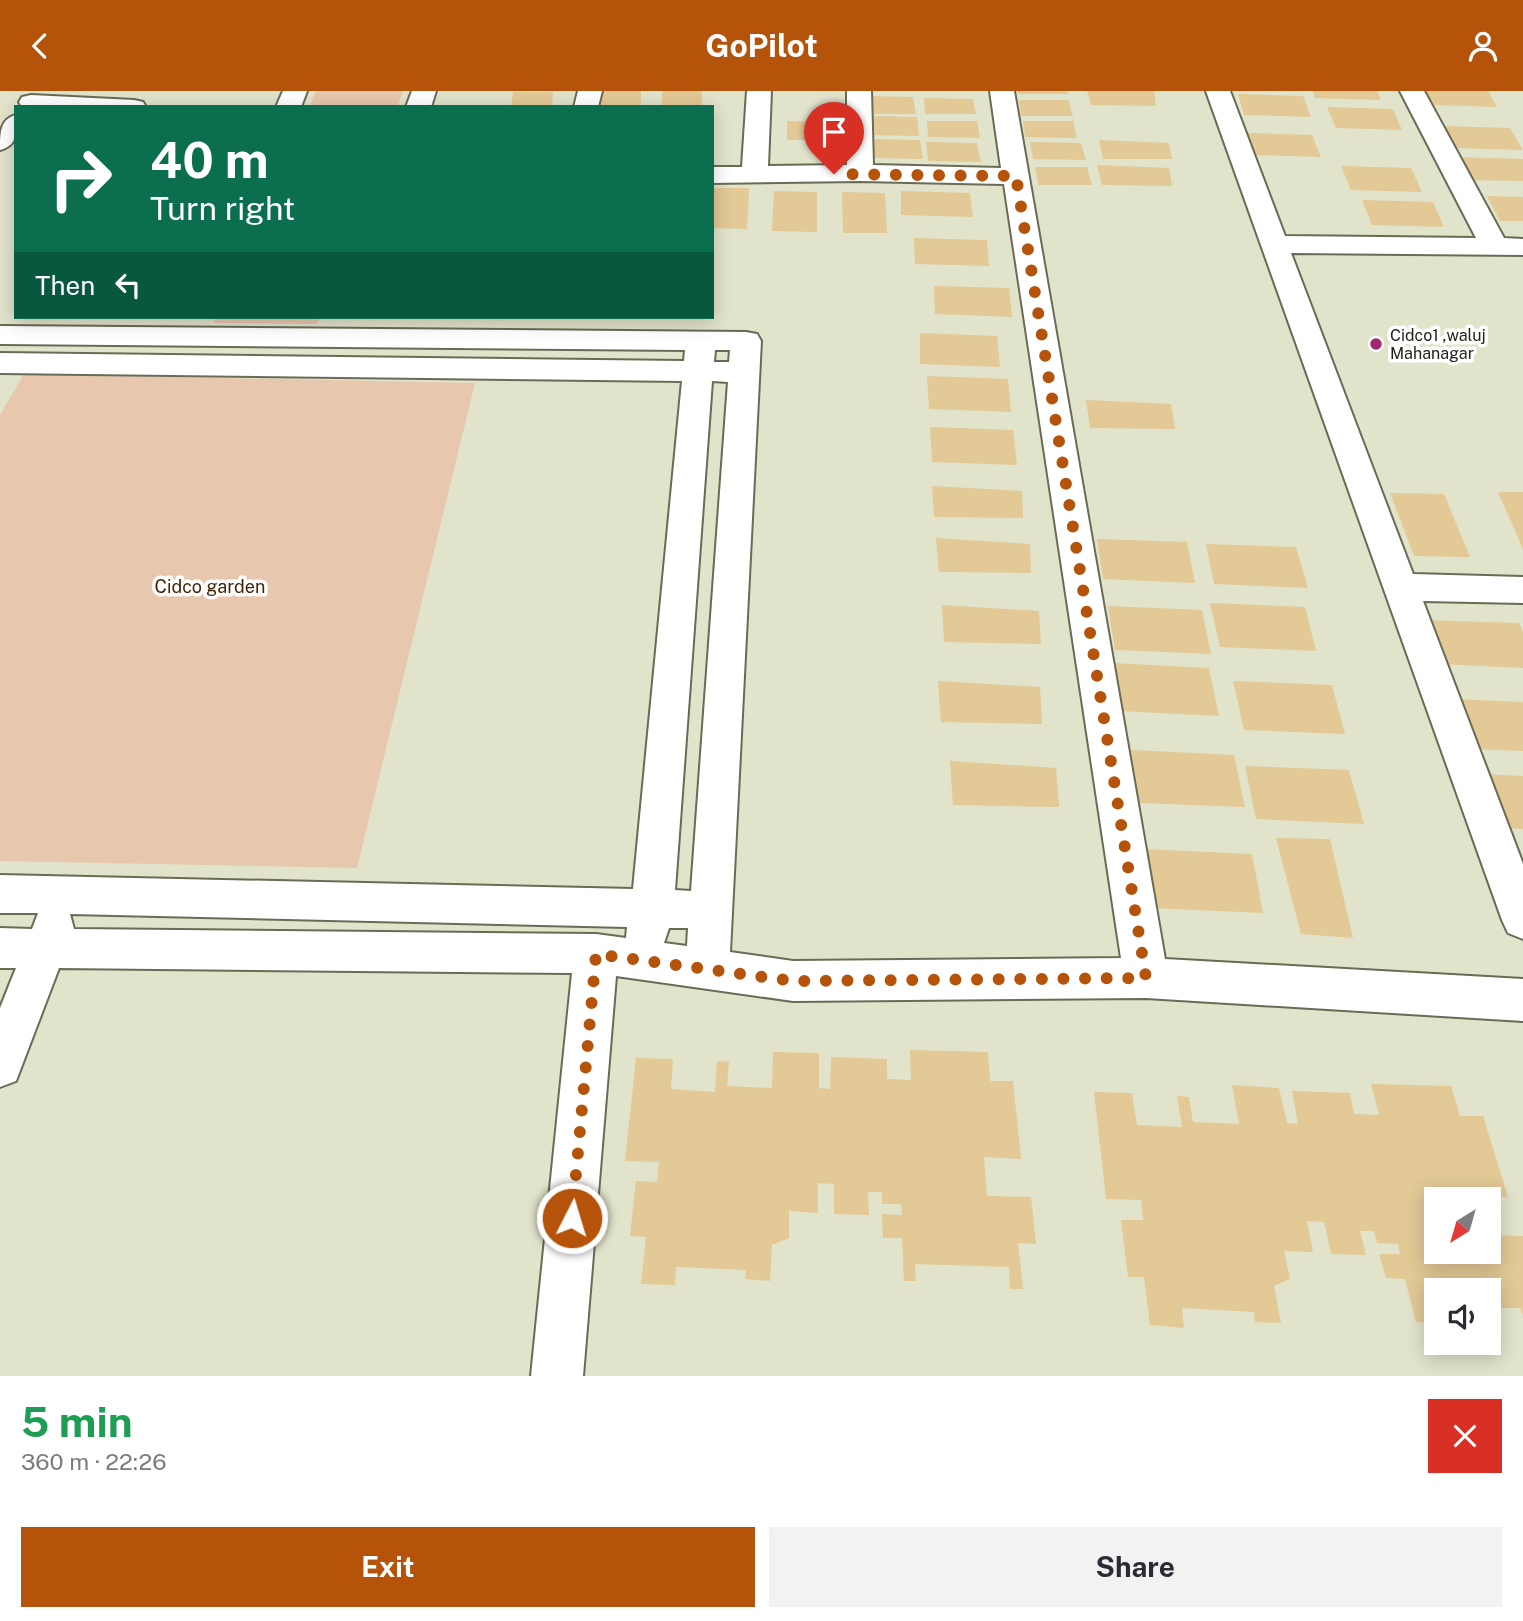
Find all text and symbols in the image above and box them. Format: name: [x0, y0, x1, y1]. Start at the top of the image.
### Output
icon: back: [21, 27, 59, 65]
text: GoPilot: [705, 27, 818, 64]
icon: person: [1464, 27, 1502, 65]
pin: [804, 102, 864, 174]
icon: arrive: [815, 113, 853, 151]
text: 40 m: [150, 131, 269, 189]
icon: right: [35, 133, 126, 224]
text: Turn right: [150, 190, 295, 227]
icon: left: [109, 266, 147, 304]
text: Then: [35, 270, 95, 301]
place label: Cidco1 ,waluj Mahanagar: [1390, 326, 1486, 363]
marker: Cidco1 ,waluj Mahanagar: [1368, 336, 1384, 352]
park label: Cidco garden: [155, 576, 265, 597]
position arrow: [535, 1181, 609, 1255]
north arrow: [1424, 1187, 1502, 1263]
map controls: [1424, 1187, 1501, 1355]
button: sound: [1424, 1278, 1501, 1355]
text: 5 min: [21, 1397, 133, 1446]
button: close: [1428, 1399, 1502, 1473]
text: 360 m · 22:26: [21, 1448, 166, 1475]
button: Exit: [21, 1527, 755, 1607]
button: Share: [769, 1527, 1502, 1607]

